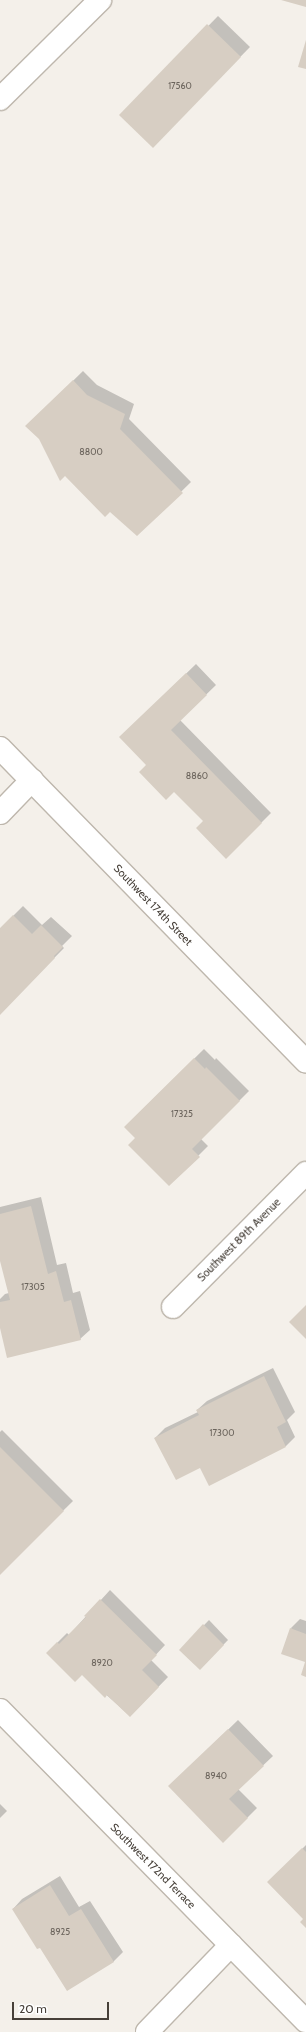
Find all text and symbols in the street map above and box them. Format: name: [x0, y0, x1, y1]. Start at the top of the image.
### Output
house number: 17560: [168, 81, 192, 91]
house number: 8800: [79, 447, 103, 457]
house number: 8860: [186, 771, 208, 781]
street label: Southwest 174th Street: [111, 862, 195, 948]
house number: 17325: [171, 1109, 193, 1119]
street label: Southwest 89th Avenue: [195, 1196, 283, 1284]
house number: 17305: [21, 1282, 45, 1292]
house number: 17300: [210, 1428, 234, 1438]
house number: 8920: [91, 1658, 113, 1668]
house number: 8940: [205, 1771, 227, 1781]
street label: Southwest 172nd Terrace: [108, 1821, 198, 1911]
house number: 8925: [50, 1927, 70, 1937]
scale bar: [14, 1994, 111, 2020]
text: 20 m: [19, 2001, 47, 2016]

